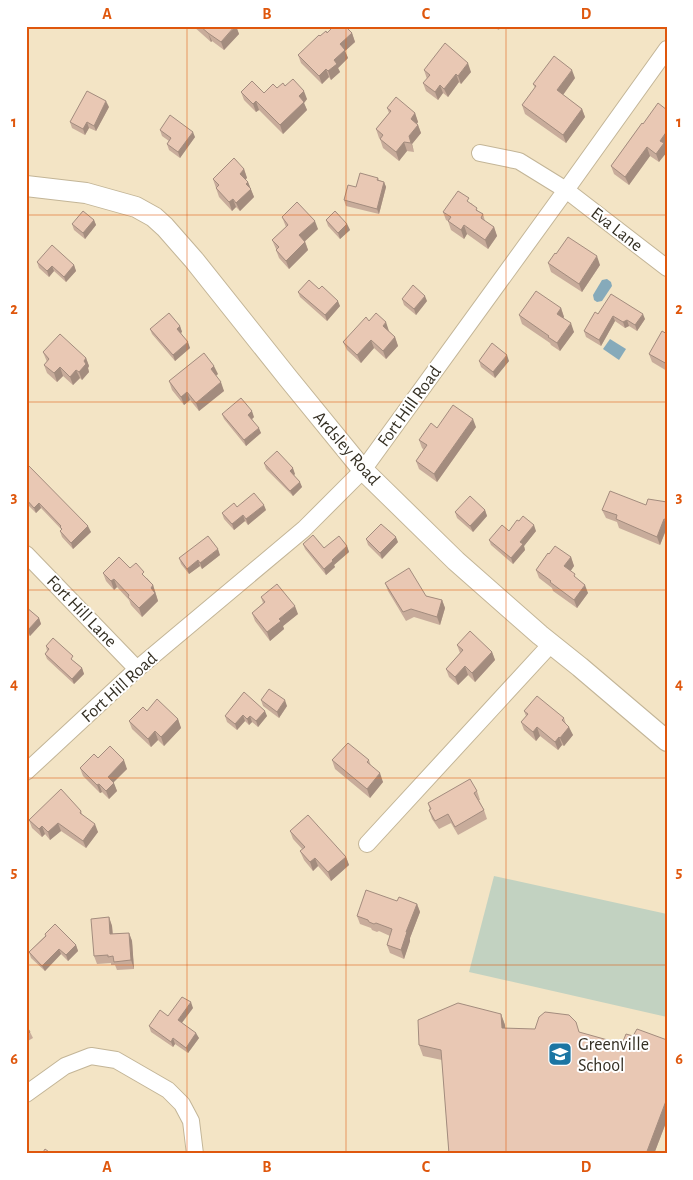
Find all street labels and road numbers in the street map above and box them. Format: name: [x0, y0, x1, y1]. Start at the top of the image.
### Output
street label: Eva Lane: [587, 204, 646, 255]
street label: Fort Hill Road: [375, 363, 445, 450]
street label: Ardsley Road: [310, 408, 383, 489]
street label: Fort Hill Lane: [43, 572, 120, 651]
street label: Fort Hill Road: [78, 649, 161, 726]

